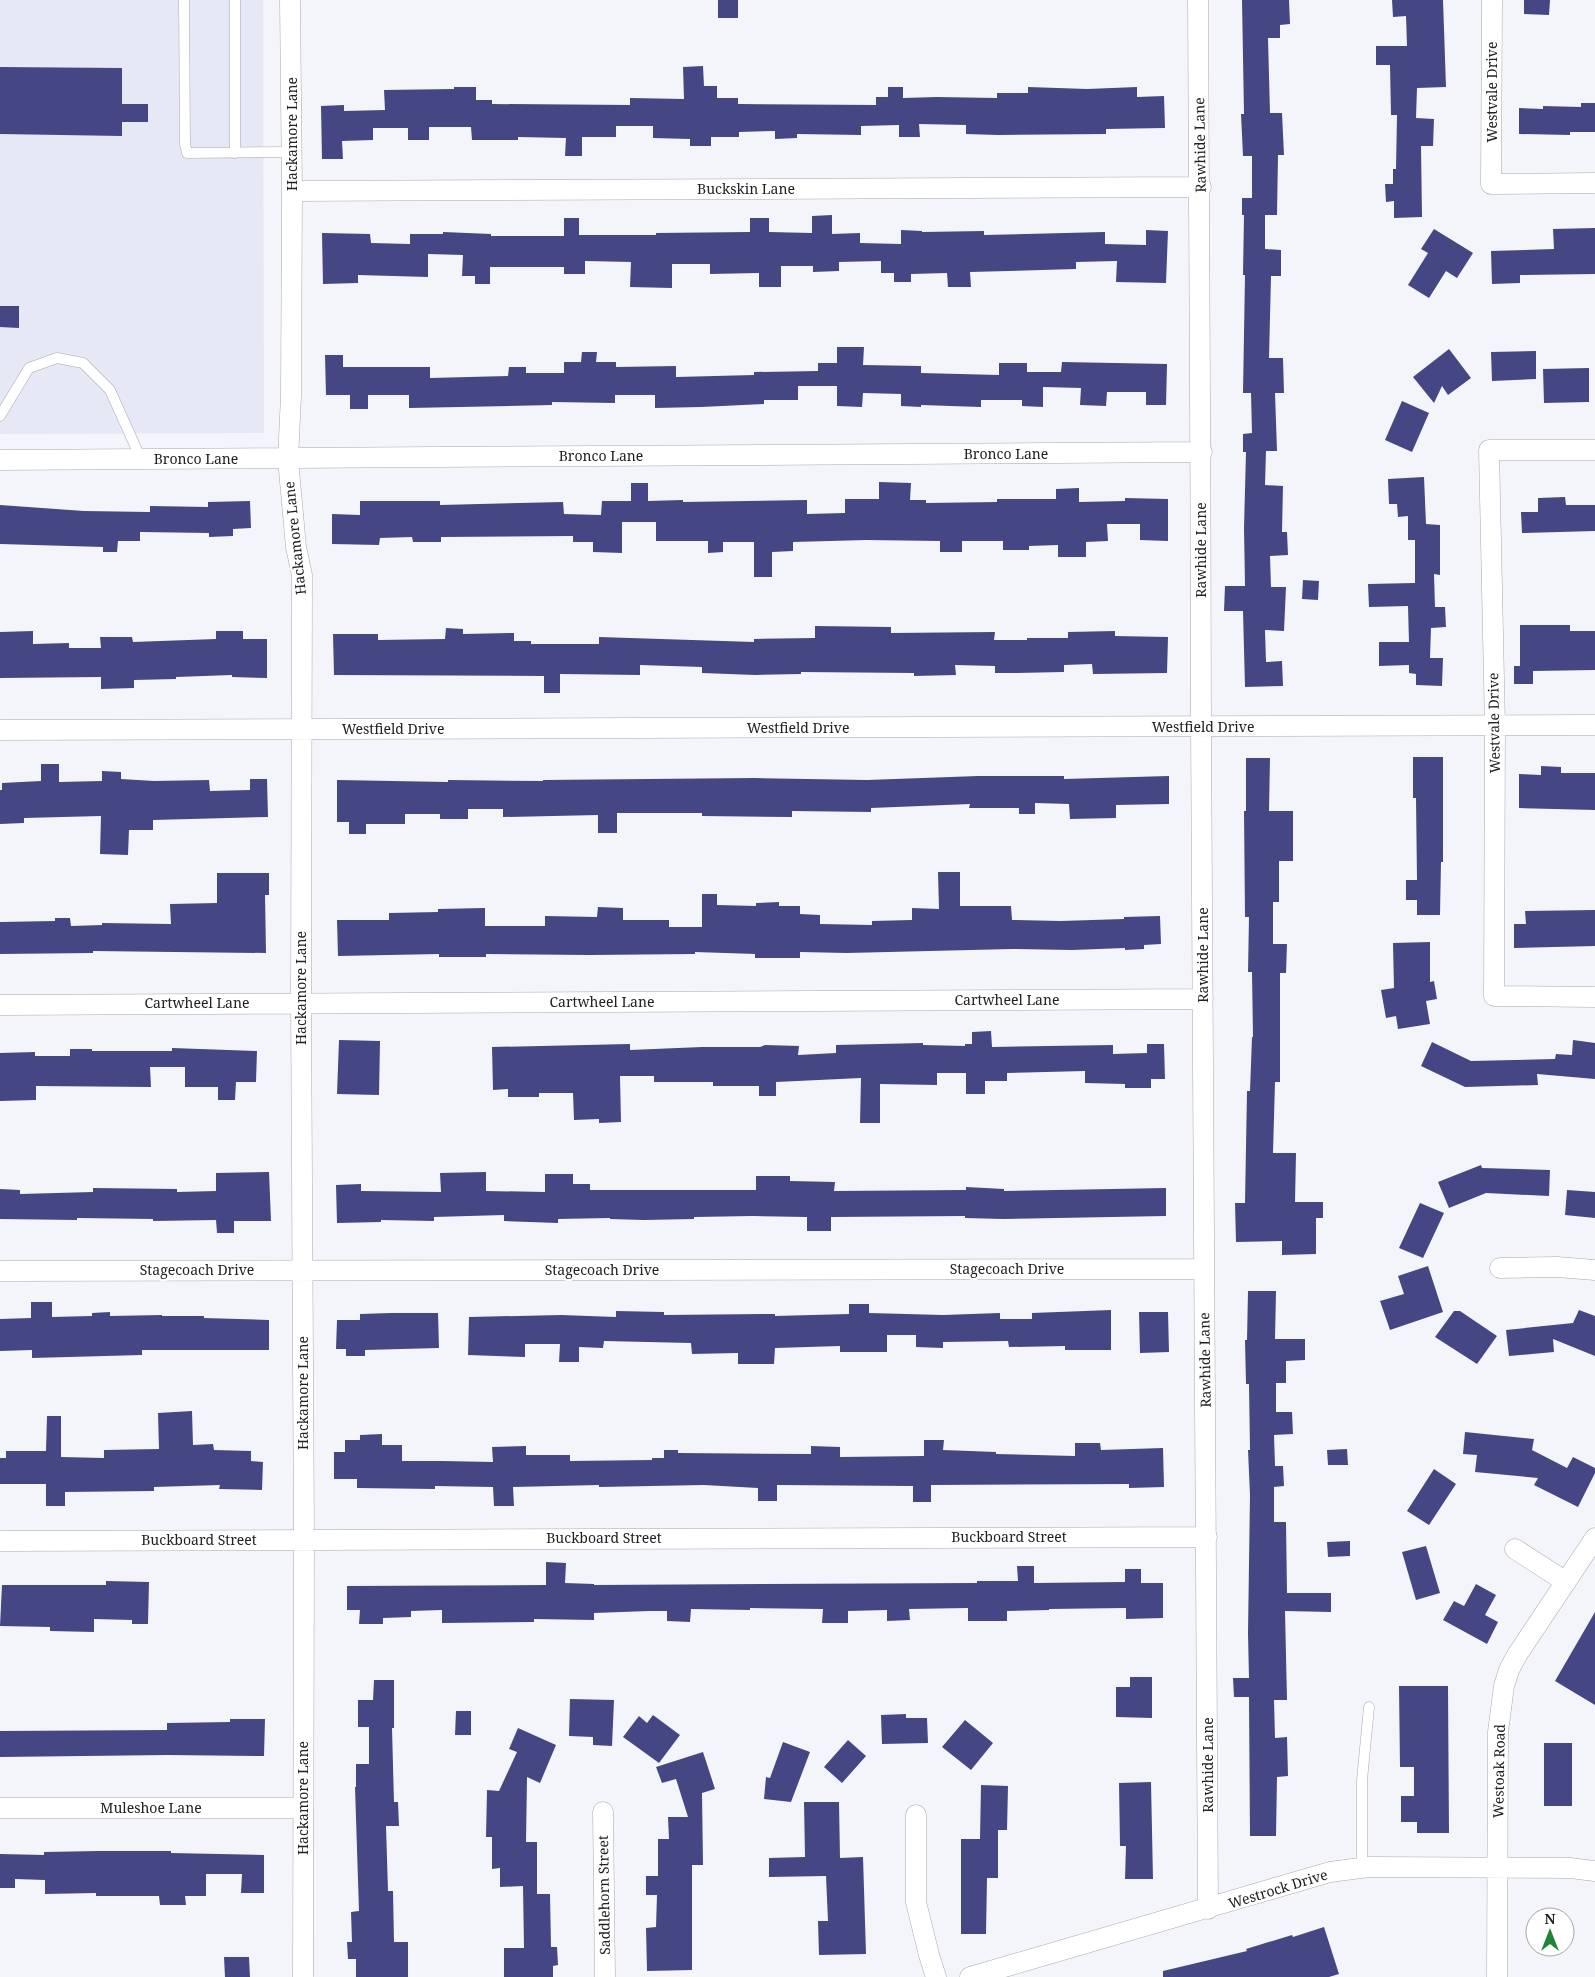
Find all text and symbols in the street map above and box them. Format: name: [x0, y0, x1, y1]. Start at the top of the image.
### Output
street label: Westvale Drive: [1482, 42, 1501, 142]
street label: Hackamore Lane: [282, 77, 301, 191]
street label: Rawhide Lane: [1189, 97, 1210, 193]
street label: Buckskin Lane: [697, 179, 795, 198]
street label: Bronco Lane: [964, 444, 1048, 463]
street label: Bronco Lane: [559, 446, 643, 465]
street label: Bronco Lane: [154, 449, 238, 468]
street label: Hackamore Lane: [279, 480, 310, 596]
street label: Rawhide Lane: [1191, 502, 1210, 598]
street label: Westvale Drive: [1483, 672, 1504, 774]
street label: Westfield Drive: [1152, 717, 1254, 736]
street label: Westfield Drive: [747, 718, 849, 737]
street label: Westfield Drive: [342, 719, 444, 738]
street label: Rawhide Lane: [1193, 907, 1212, 1003]
street label: Hackamore Lane: [291, 931, 310, 1045]
street label: Cartwheel Lane: [954, 990, 1060, 1009]
street label: Cartwheel Lane: [549, 992, 655, 1011]
street label: Cartwheel Lane: [144, 993, 250, 1012]
street label: Stagecoach Drive: [950, 1259, 1064, 1278]
street label: Stagecoach Drive: [140, 1260, 254, 1279]
street label: Stagecoach Drive: [545, 1260, 659, 1279]
street label: Rawhide Lane: [1194, 1312, 1215, 1408]
street label: Hackamore Lane: [293, 1336, 312, 1450]
street label: Buckboard Street: [951, 1527, 1067, 1546]
street label: Buckboard Street: [546, 1528, 662, 1547]
street label: Buckboard Street: [141, 1530, 257, 1549]
street label: Rawhide Lane: [1198, 1717, 1217, 1813]
street label: Westoak Road: [1488, 1723, 1509, 1818]
street label: Hackamore Lane: [293, 1741, 312, 1855]
street label: Muleshoe Lane: [100, 1798, 202, 1817]
street label: Saddlehorn Street: [593, 1835, 614, 1955]
street label: Westrock Drive: [1226, 1864, 1330, 1913]
north arrow: [1525, 1907, 1575, 1957]
text: N: [1544, 1909, 1556, 1928]

